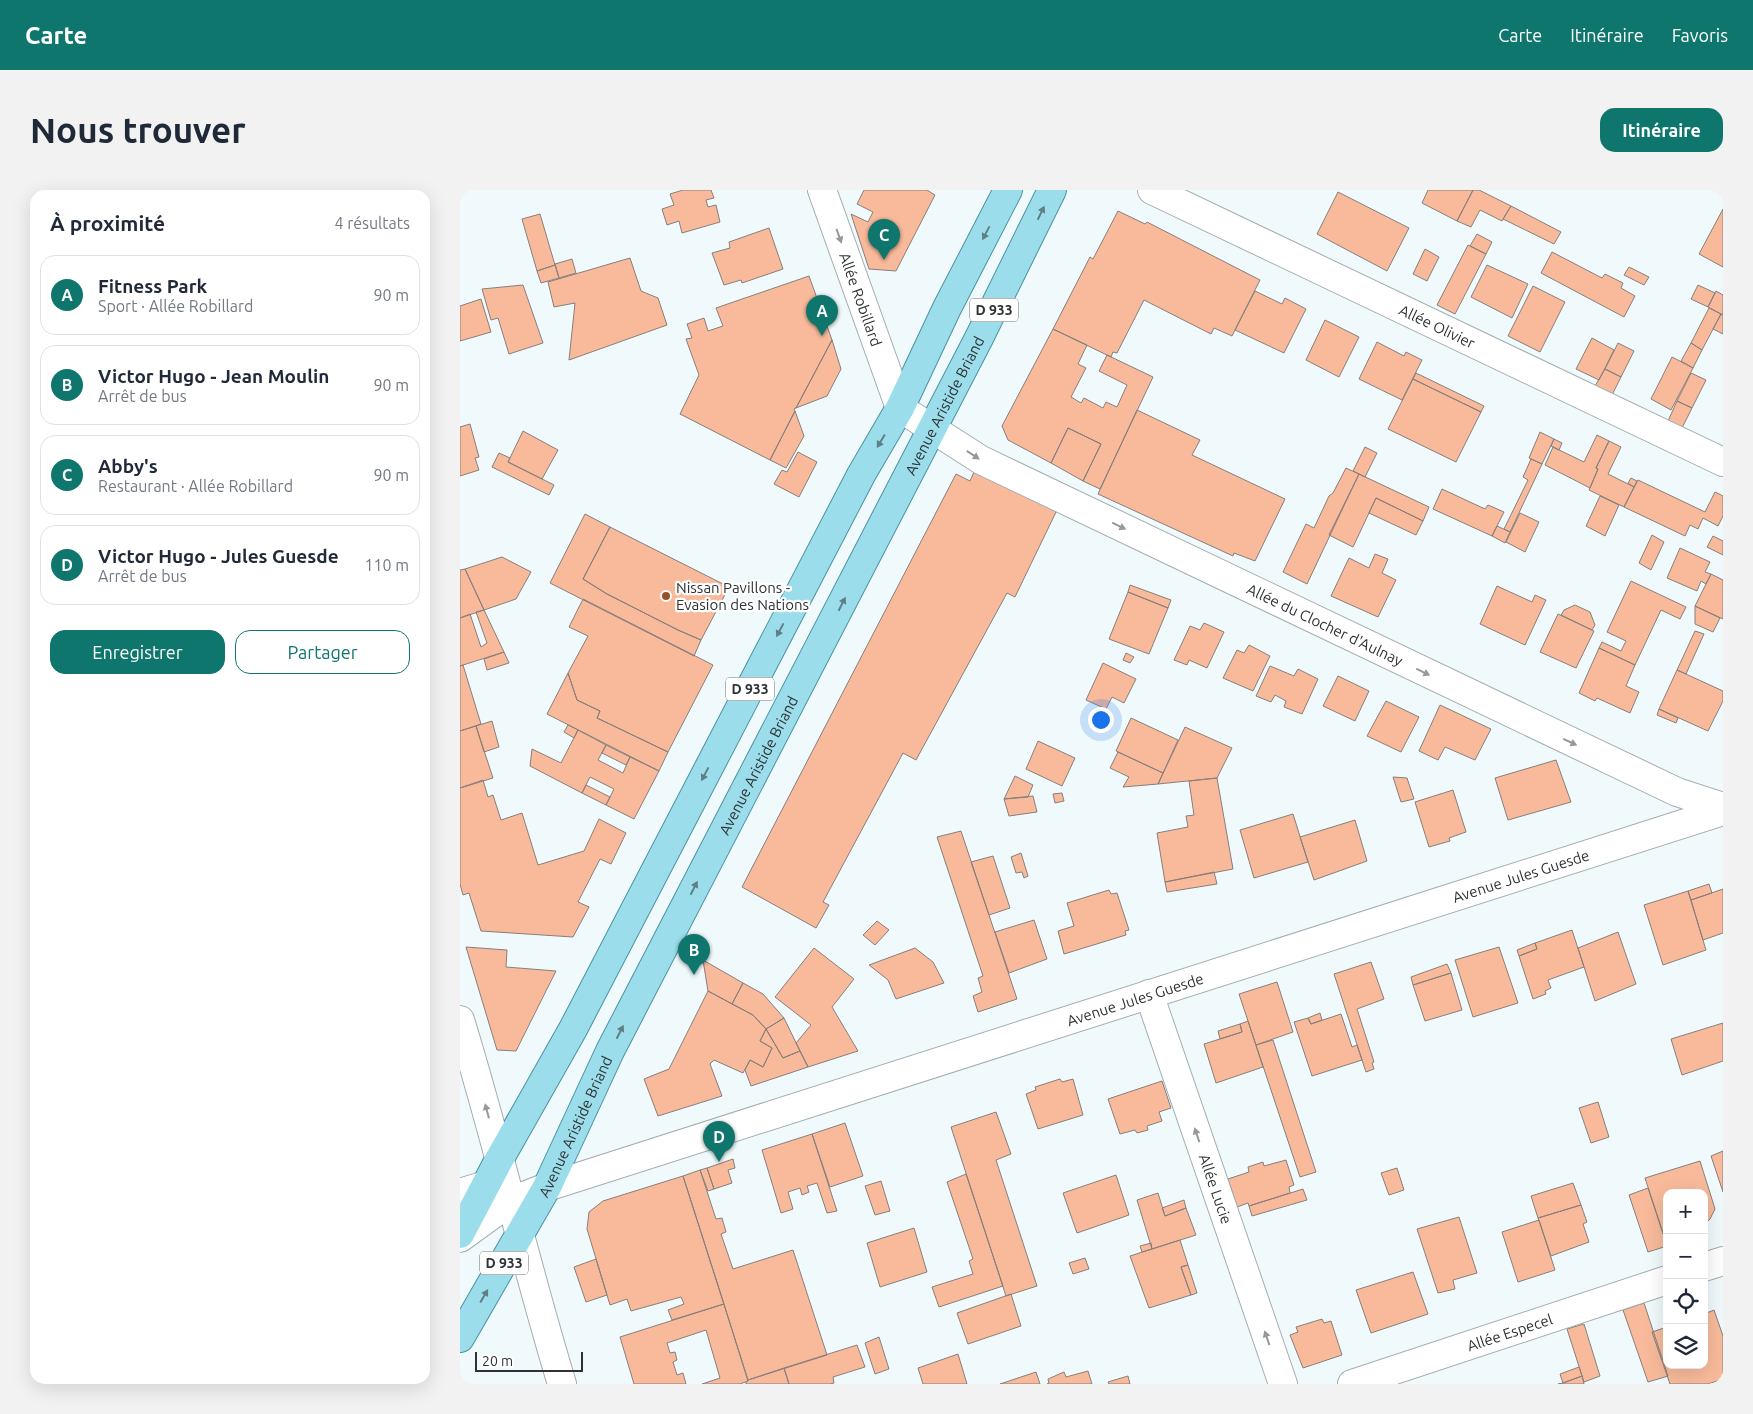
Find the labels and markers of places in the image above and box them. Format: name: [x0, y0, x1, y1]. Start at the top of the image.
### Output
pin: C: [868, 219, 900, 260]
pin: A: [806, 295, 838, 336]
place label: Nissan Pavillons - Evasion des Nations: [676, 579, 809, 613]
marker: Nissan Pavillons - Evasion des Nations: [660, 590, 672, 602]
pin: B: [678, 934, 710, 975]
pin: D: [703, 1121, 735, 1162]

